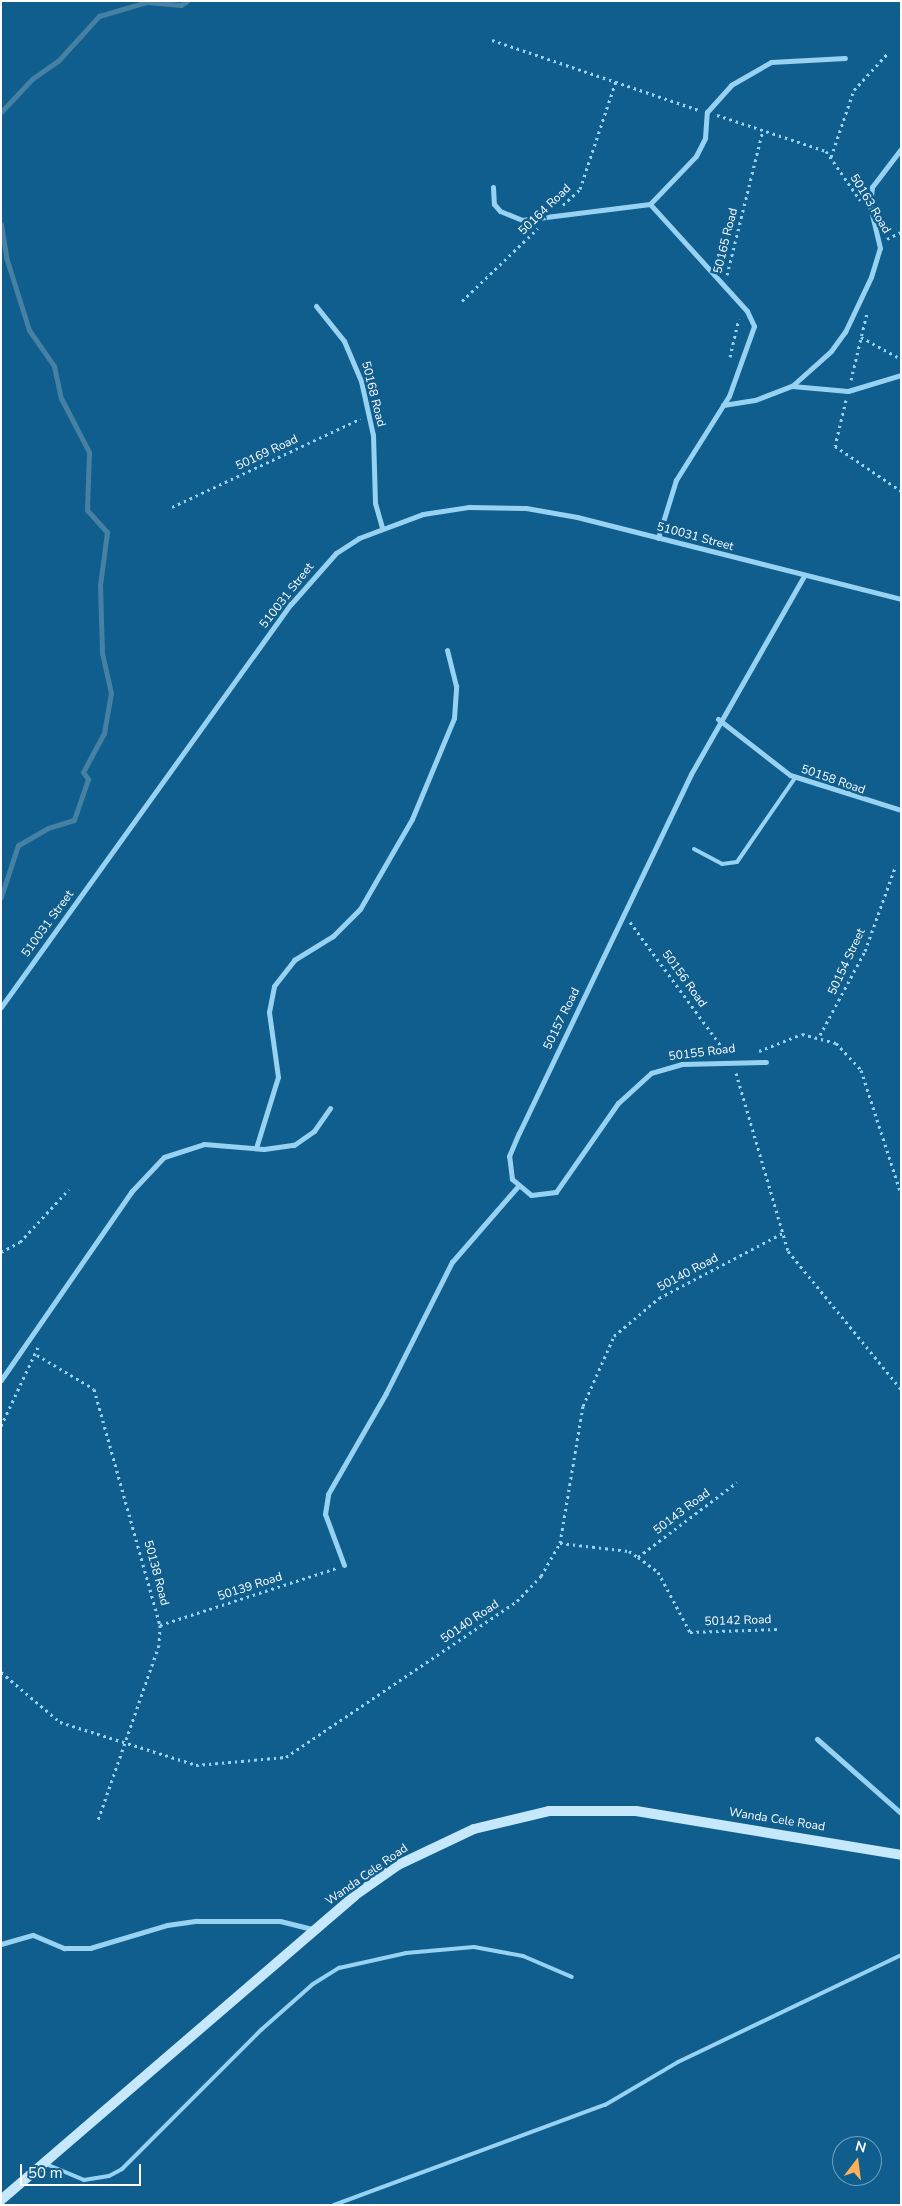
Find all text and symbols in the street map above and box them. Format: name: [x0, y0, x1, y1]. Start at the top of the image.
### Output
street label: 50163 Road: [847, 172, 893, 236]
street label: 50164 Road: [516, 182, 574, 238]
street label: 50165 Road: [711, 207, 741, 275]
street label: 50168 Road: [358, 360, 388, 428]
street label: 50169 Road: [234, 432, 300, 474]
street label: 510031 Street: [655, 520, 735, 554]
street label: 510031 Street: [257, 560, 317, 632]
street label: 50158 Road: [799, 762, 867, 798]
street label: 510031 Street: [19, 888, 77, 960]
street label: 50154 Street: [825, 926, 869, 998]
street label: 50156 Road: [658, 948, 710, 1010]
street label: 50157 Road: [541, 986, 583, 1052]
street label: 50155 Road: [668, 1042, 736, 1064]
street label: 50140 Road: [655, 1251, 721, 1295]
street label: 50143 Road: [651, 1486, 713, 1538]
street label: 50138 Road: [140, 1539, 172, 1607]
street label: 50139 Road: [216, 1570, 284, 1604]
street label: 50140 Road: [438, 1597, 502, 1647]
street label: 50142 Road: [704, 1613, 772, 1629]
street label: Wanda Cele Road: [728, 1805, 826, 1835]
street label: Wanda Cele Road: [323, 1841, 411, 1909]
north arrow: [832, 2136, 882, 2186]
text: N: [853, 2136, 868, 2158]
scale bar: [22, 2154, 144, 2186]
text: 50 m: [28, 2163, 63, 2183]

